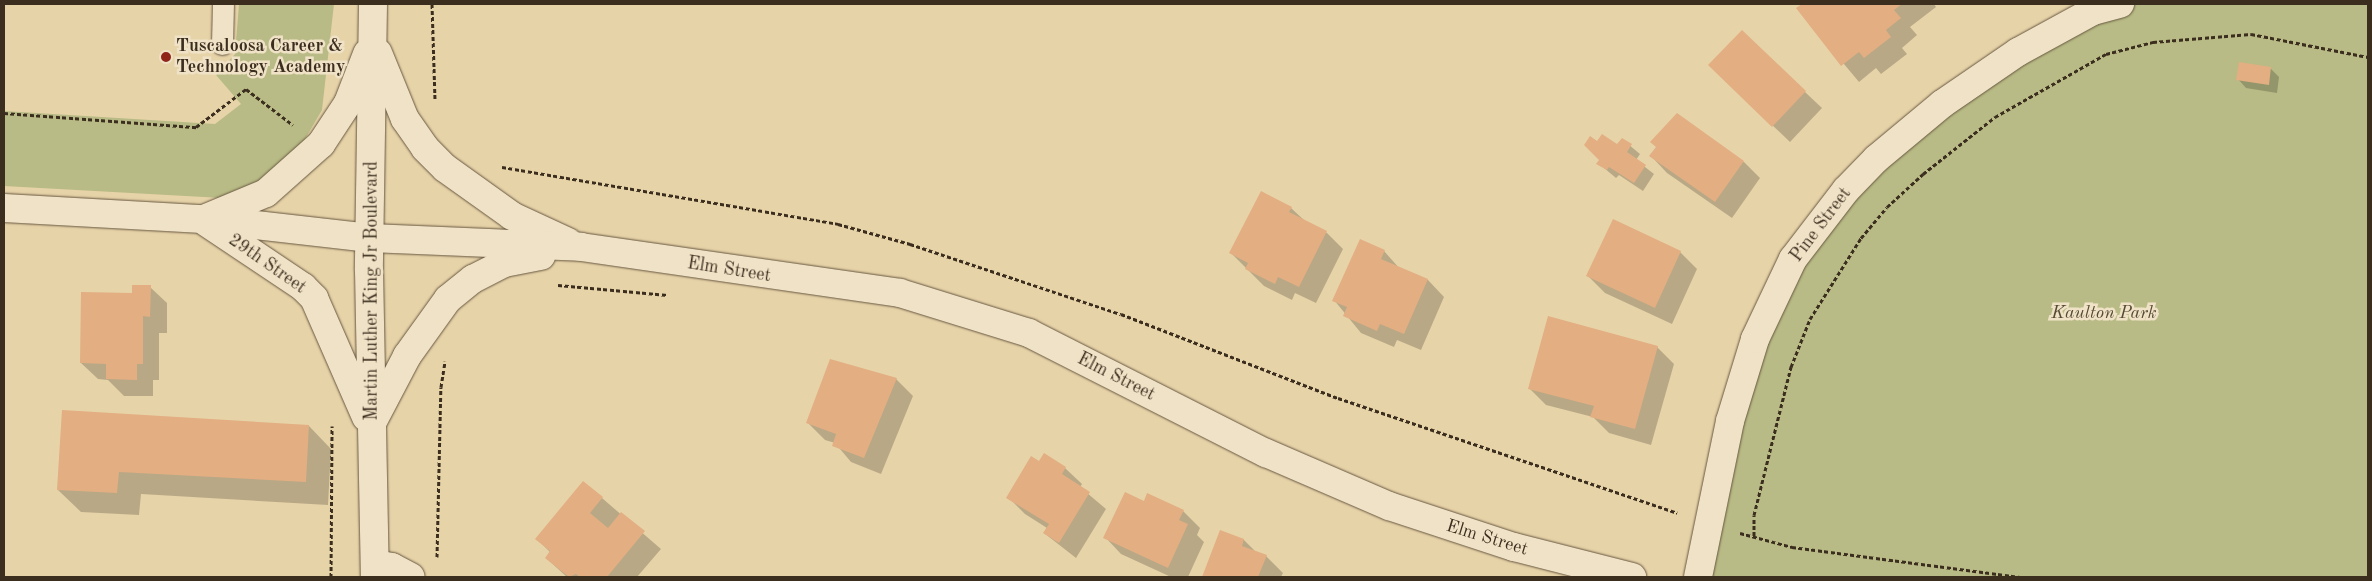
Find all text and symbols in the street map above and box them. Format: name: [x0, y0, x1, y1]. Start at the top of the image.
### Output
place label: Tuscaloosa Career & Technology Academy: [176, 36, 345, 78]
marker: Tuscaloosa Career & Technology Academy: [160, 51, 172, 63]
street label: Martin Luther King Jr Boulevard: [361, 161, 383, 421]
street label: Pine Street: [1786, 183, 1856, 267]
street label: 29th Street: [224, 229, 310, 299]
street label: Elm Street: [686, 253, 772, 287]
park label: Kaulton Park: [2051, 302, 2157, 324]
street label: Elm Street: [1074, 348, 1158, 406]
street label: Elm Street: [1444, 515, 1530, 561]

